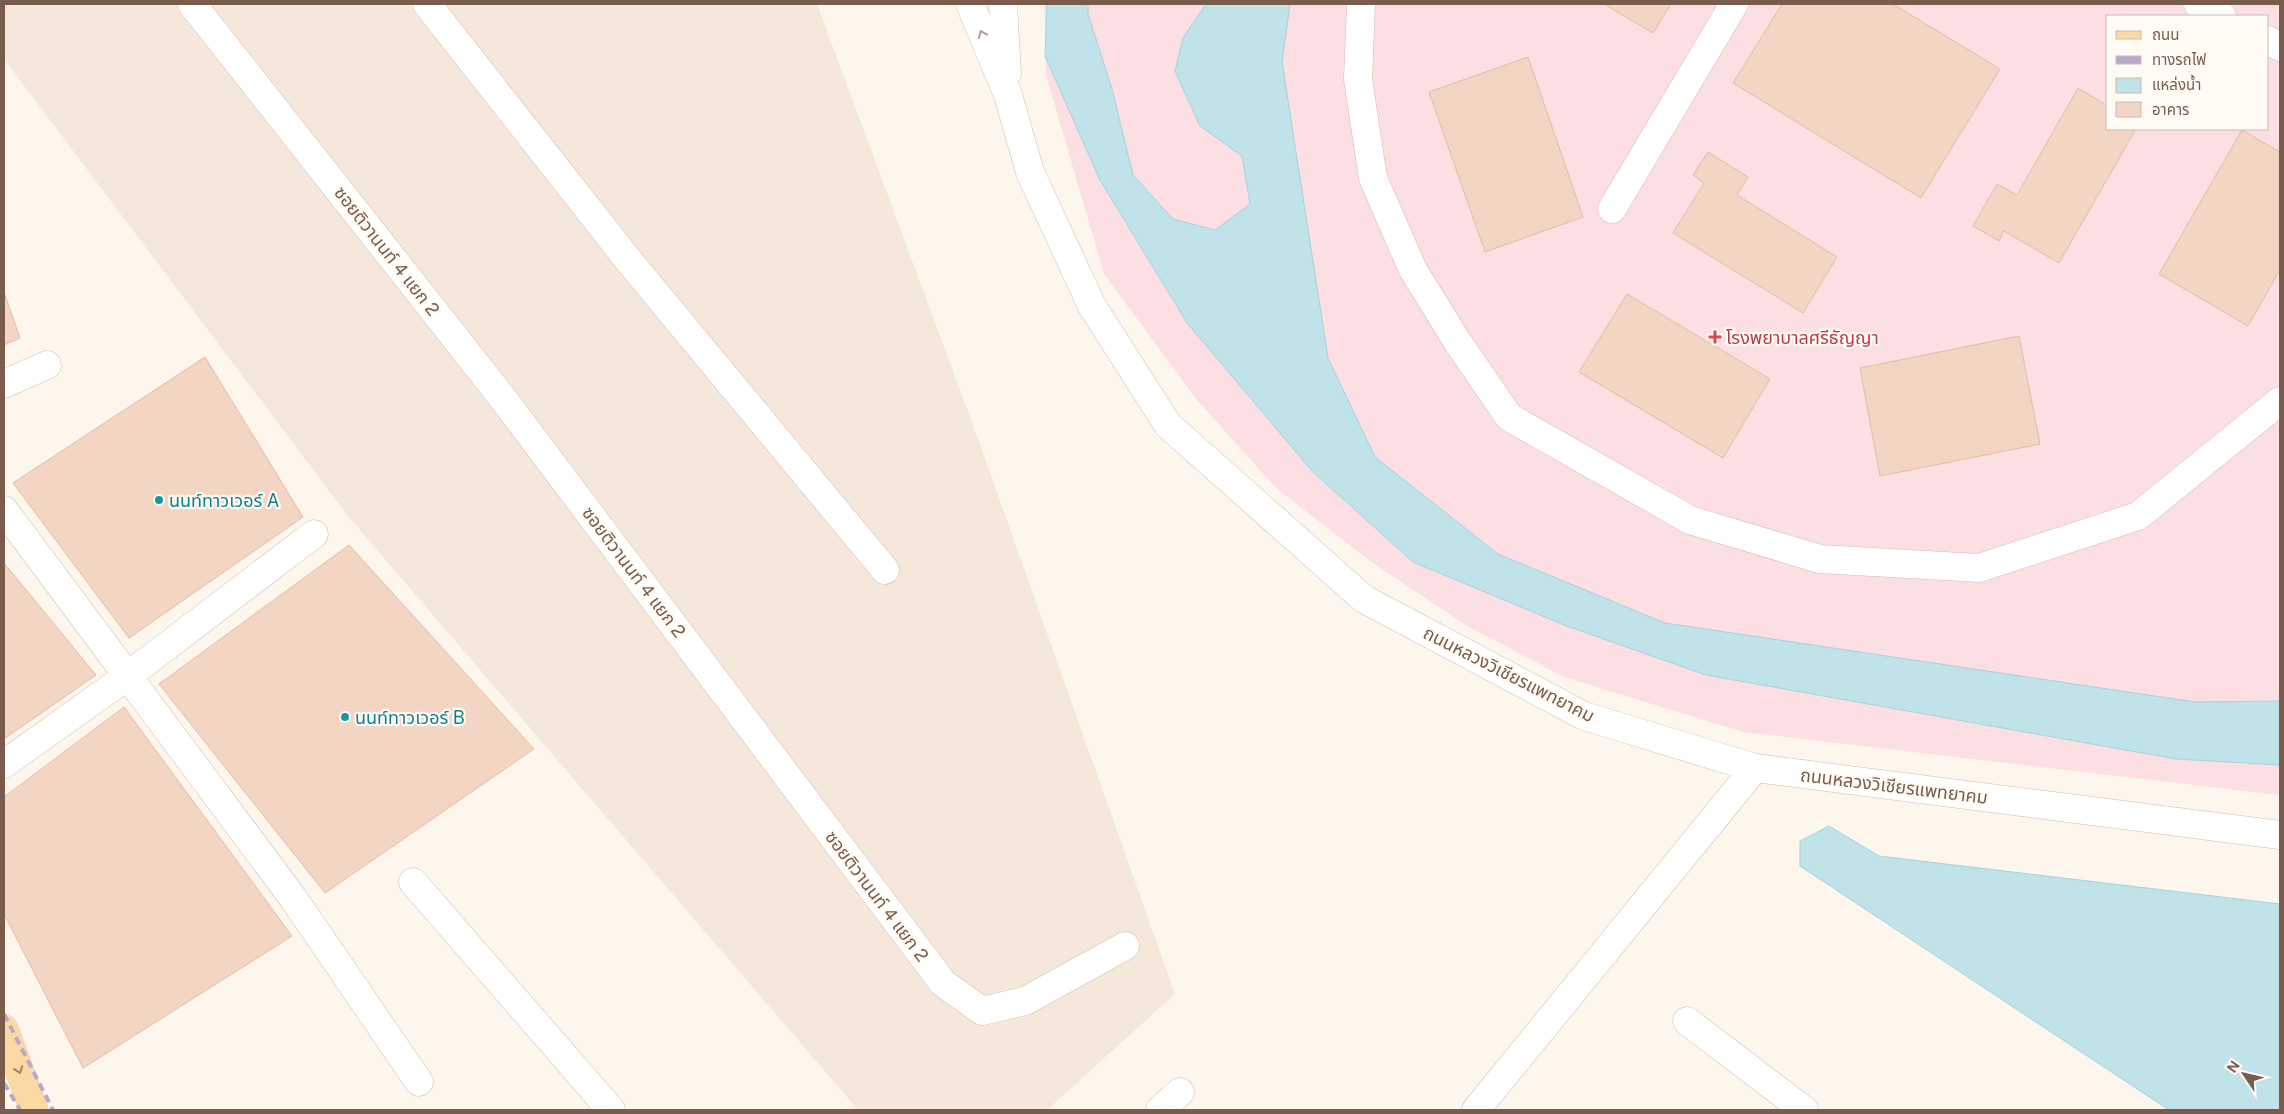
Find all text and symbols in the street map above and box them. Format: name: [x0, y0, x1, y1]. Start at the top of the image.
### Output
legend: [2106, 15, 2269, 130]
text: ถนน: [2152, 26, 2179, 43]
one-way arrow: [978, 30, 989, 39]
text: ทางรถไฟ: [2152, 51, 2206, 68]
text: แหล่งน้ำ: [2152, 74, 2201, 93]
text: อาคาร: [2152, 101, 2189, 118]
street label: ซอยติวานนท์ 4 แยก 2: [330, 182, 444, 320]
place label: โรงพยาบาลศรีธัญญา: [1726, 327, 1879, 348]
marker: โรงพยาบาลศรีธัญญา: [1708, 330, 1722, 344]
place label: นนท์ทาวเวอร์ A: [169, 490, 280, 511]
marker: นนท์ทาวเวอร์ A: [153, 494, 165, 506]
street label: ซอยติวานนท์ 4 แยก 2: [578, 503, 690, 641]
street label: ถนนหลวงวิเชียรแพทยาคม: [1420, 622, 1598, 726]
place label: นนท์ทาวเวอร์ B: [355, 707, 465, 728]
marker: นนท์ทาวเวอร์ B: [339, 711, 351, 723]
street label: ถนนหลวงวิเชียรแพทยาคม: [1799, 764, 1989, 808]
street label: ซอยติวานนท์ 4 แยก 2: [821, 827, 933, 965]
north arrow: [2219, 1049, 2269, 1099]
text: N: [2224, 1057, 2243, 1076]
one-way arrow: [13, 1065, 23, 1073]

